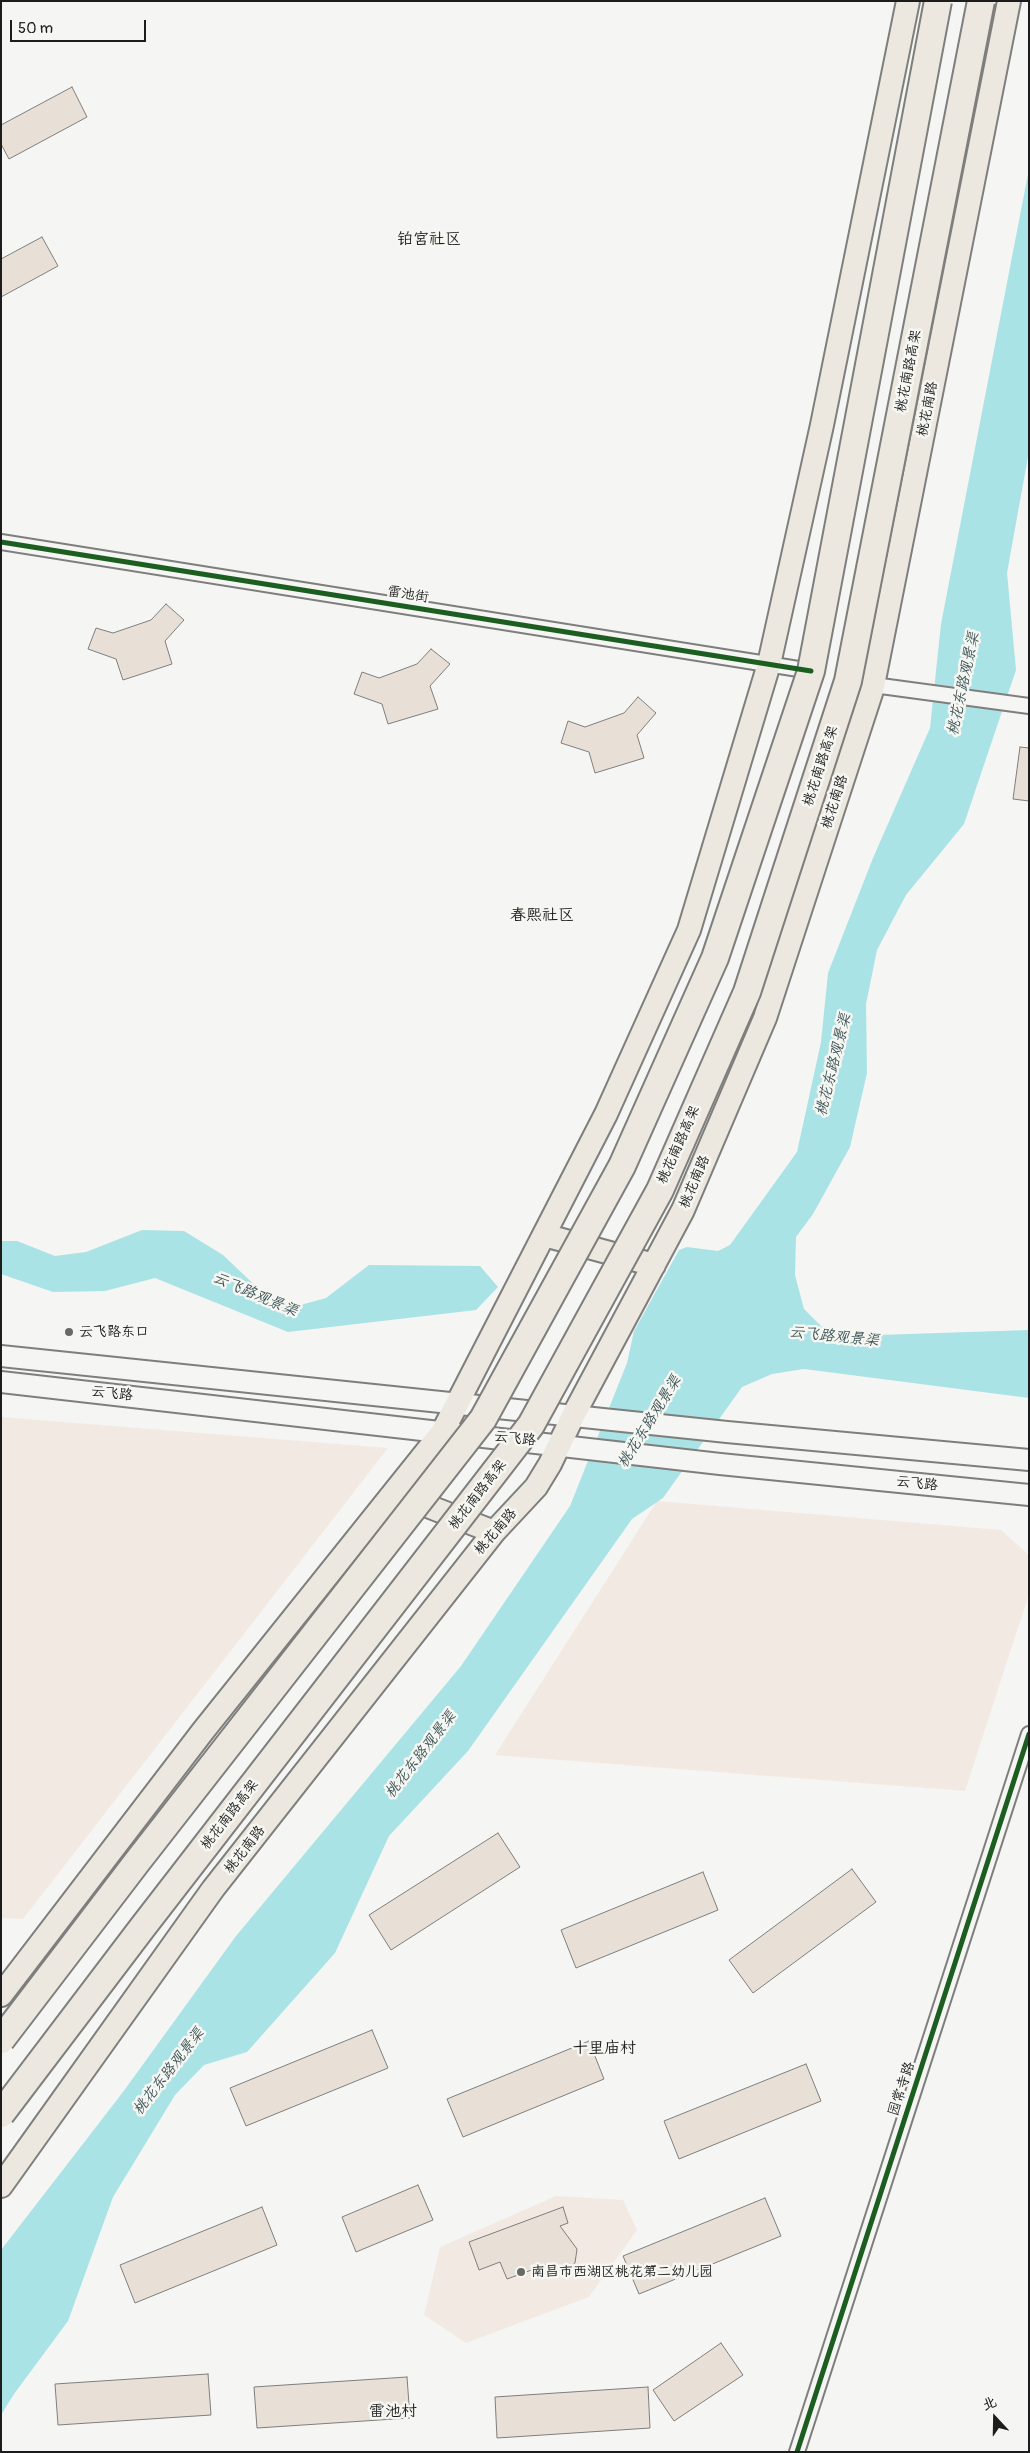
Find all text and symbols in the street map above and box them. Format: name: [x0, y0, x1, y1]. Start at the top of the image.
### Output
scale bar: [12, 10, 149, 42]
text: 50 m: [18, 19, 53, 38]
district label: 铂宫社区: [397, 230, 461, 250]
street label: 桃花南路高架: [893, 328, 925, 414]
street label: 桃花南路: [914, 380, 942, 438]
street label: 雷池街: [386, 583, 430, 607]
water label: 桃花东路观景渠: [944, 631, 984, 737]
street label: 桃花南路高架: [800, 723, 842, 809]
street label: 桃花南路: [818, 773, 852, 831]
district label: 春熙社区: [510, 906, 574, 926]
water label: 桃花东路观景渠: [813, 1012, 855, 1118]
street label: 桃花南路高架: [654, 1103, 704, 1187]
street label: 桃花南路: [676, 1153, 714, 1211]
water label: 云飞路观景渠: [210, 1269, 300, 1321]
water label: 云飞路观景渠: [788, 1323, 880, 1351]
place label: 云飞路东口: [79, 1324, 149, 1340]
marker: 云飞路东口: [63, 1326, 75, 1338]
water label: 桃花东路观景渠: [615, 1373, 685, 1471]
street label: 云飞路: [90, 1383, 134, 1405]
street label: 云飞路: [493, 1428, 537, 1450]
street label: 桃花南路高架: [446, 1457, 510, 1533]
street label: 云飞路: [895, 1473, 939, 1495]
street label: 桃花南路: [471, 1505, 521, 1559]
water label: 桃花东路观景渠: [382, 1708, 460, 1802]
street label: 桃花南路高架: [198, 1777, 262, 1853]
street label: 桃花南路: [221, 1823, 269, 1877]
water label: 桃花东路观景渠: [130, 2025, 208, 2119]
district label: 十里庙村: [572, 2039, 636, 2059]
street label: 园常寺路: [885, 2060, 919, 2118]
place label: 南昌市西湖区桃花第二幼儿园: [531, 2264, 713, 2280]
marker: 南昌市西湖区桃花第二幼儿园: [515, 2266, 527, 2278]
north arrow: [970, 2393, 1020, 2443]
text: 北: [980, 2393, 999, 2414]
district label: 雷池村: [369, 2402, 417, 2422]

